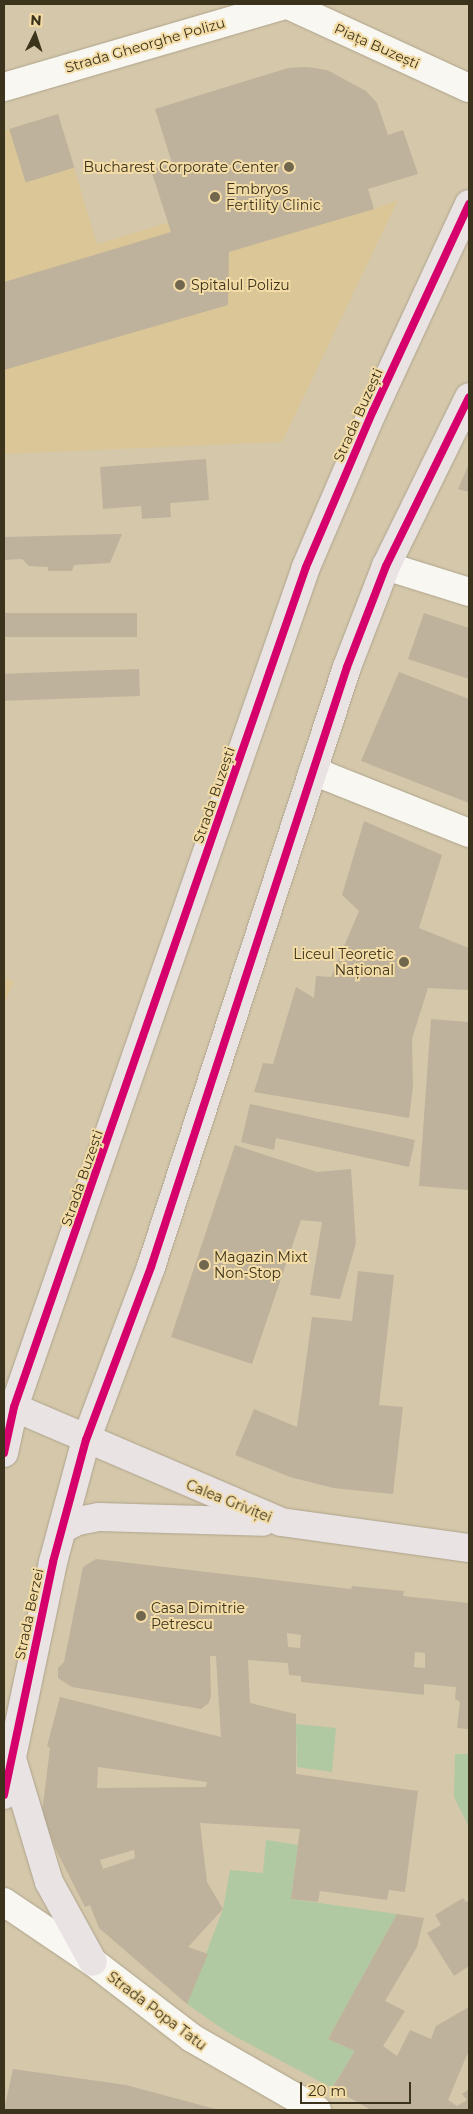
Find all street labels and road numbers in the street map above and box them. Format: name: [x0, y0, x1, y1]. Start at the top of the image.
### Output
street label: Strada Gheorghe Polizu: [63, 14, 227, 76]
street label: Piața Buzești: [332, 20, 422, 72]
street label: Strada Buzești: [330, 366, 386, 464]
street label: Strada Buzești: [190, 745, 238, 845]
street label: Strada Buzești: [58, 1128, 106, 1228]
street label: Calea Griviței: [184, 1476, 274, 1526]
street label: Strada Berzei: [11, 1567, 47, 1661]
street label: Strada Popa Tatu: [104, 1968, 210, 2054]

